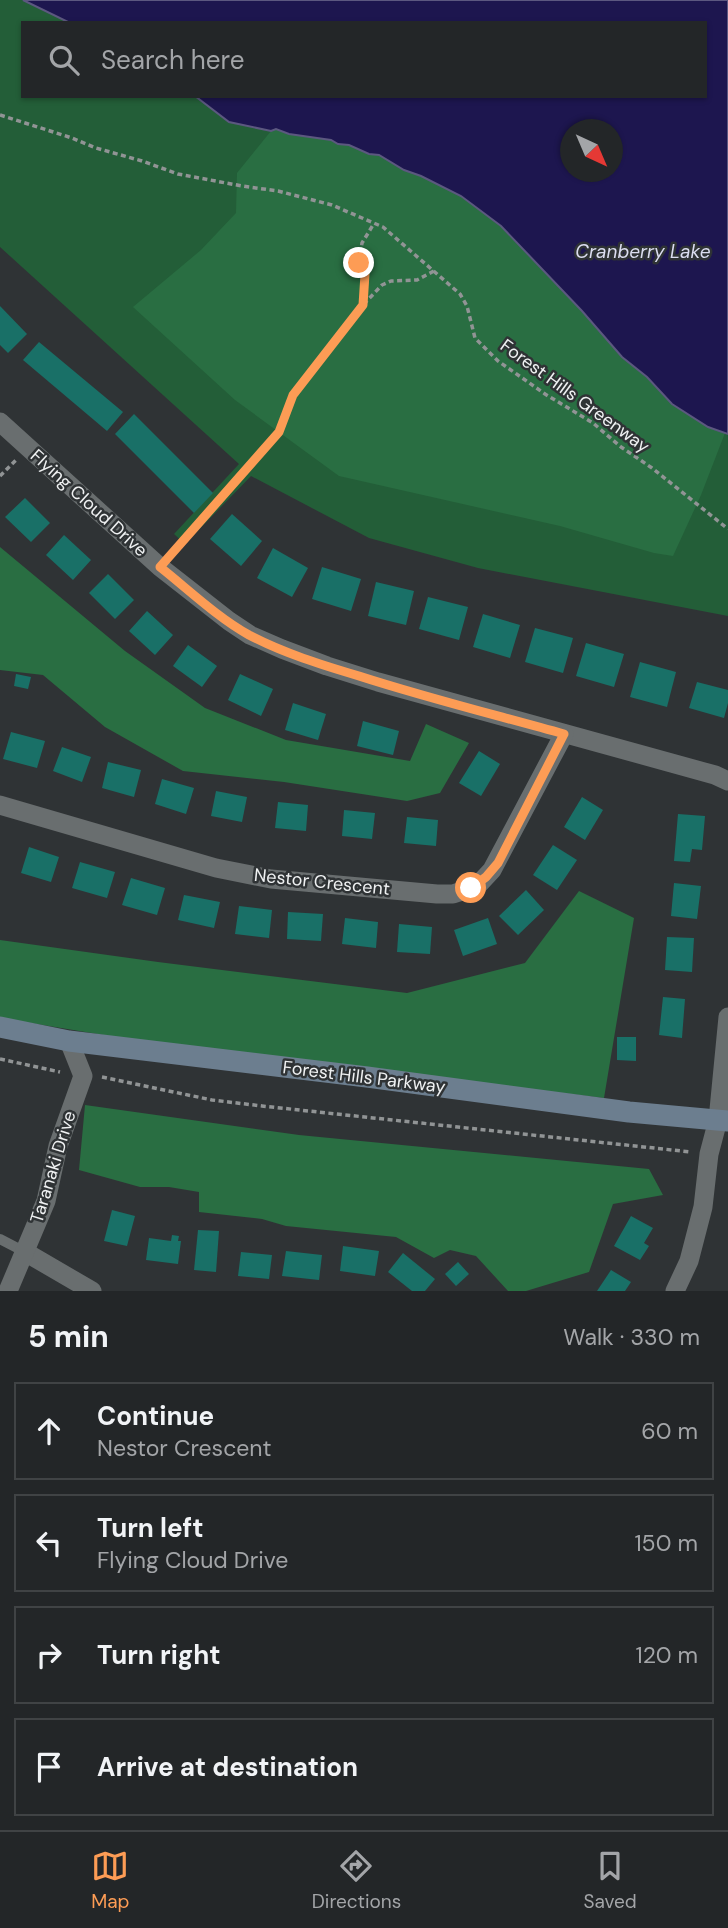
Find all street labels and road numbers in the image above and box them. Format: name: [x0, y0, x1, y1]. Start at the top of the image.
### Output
street label: Forest Hills Greenway: [496, 334, 654, 458]
street label: Flying Cloud Drive: [25, 444, 153, 562]
street label: Nestor Crescent: [253, 863, 391, 901]
street label: Forest Hills Parkway: [281, 1055, 447, 1099]
street label: Taranaki Drive: [25, 1108, 81, 1226]

